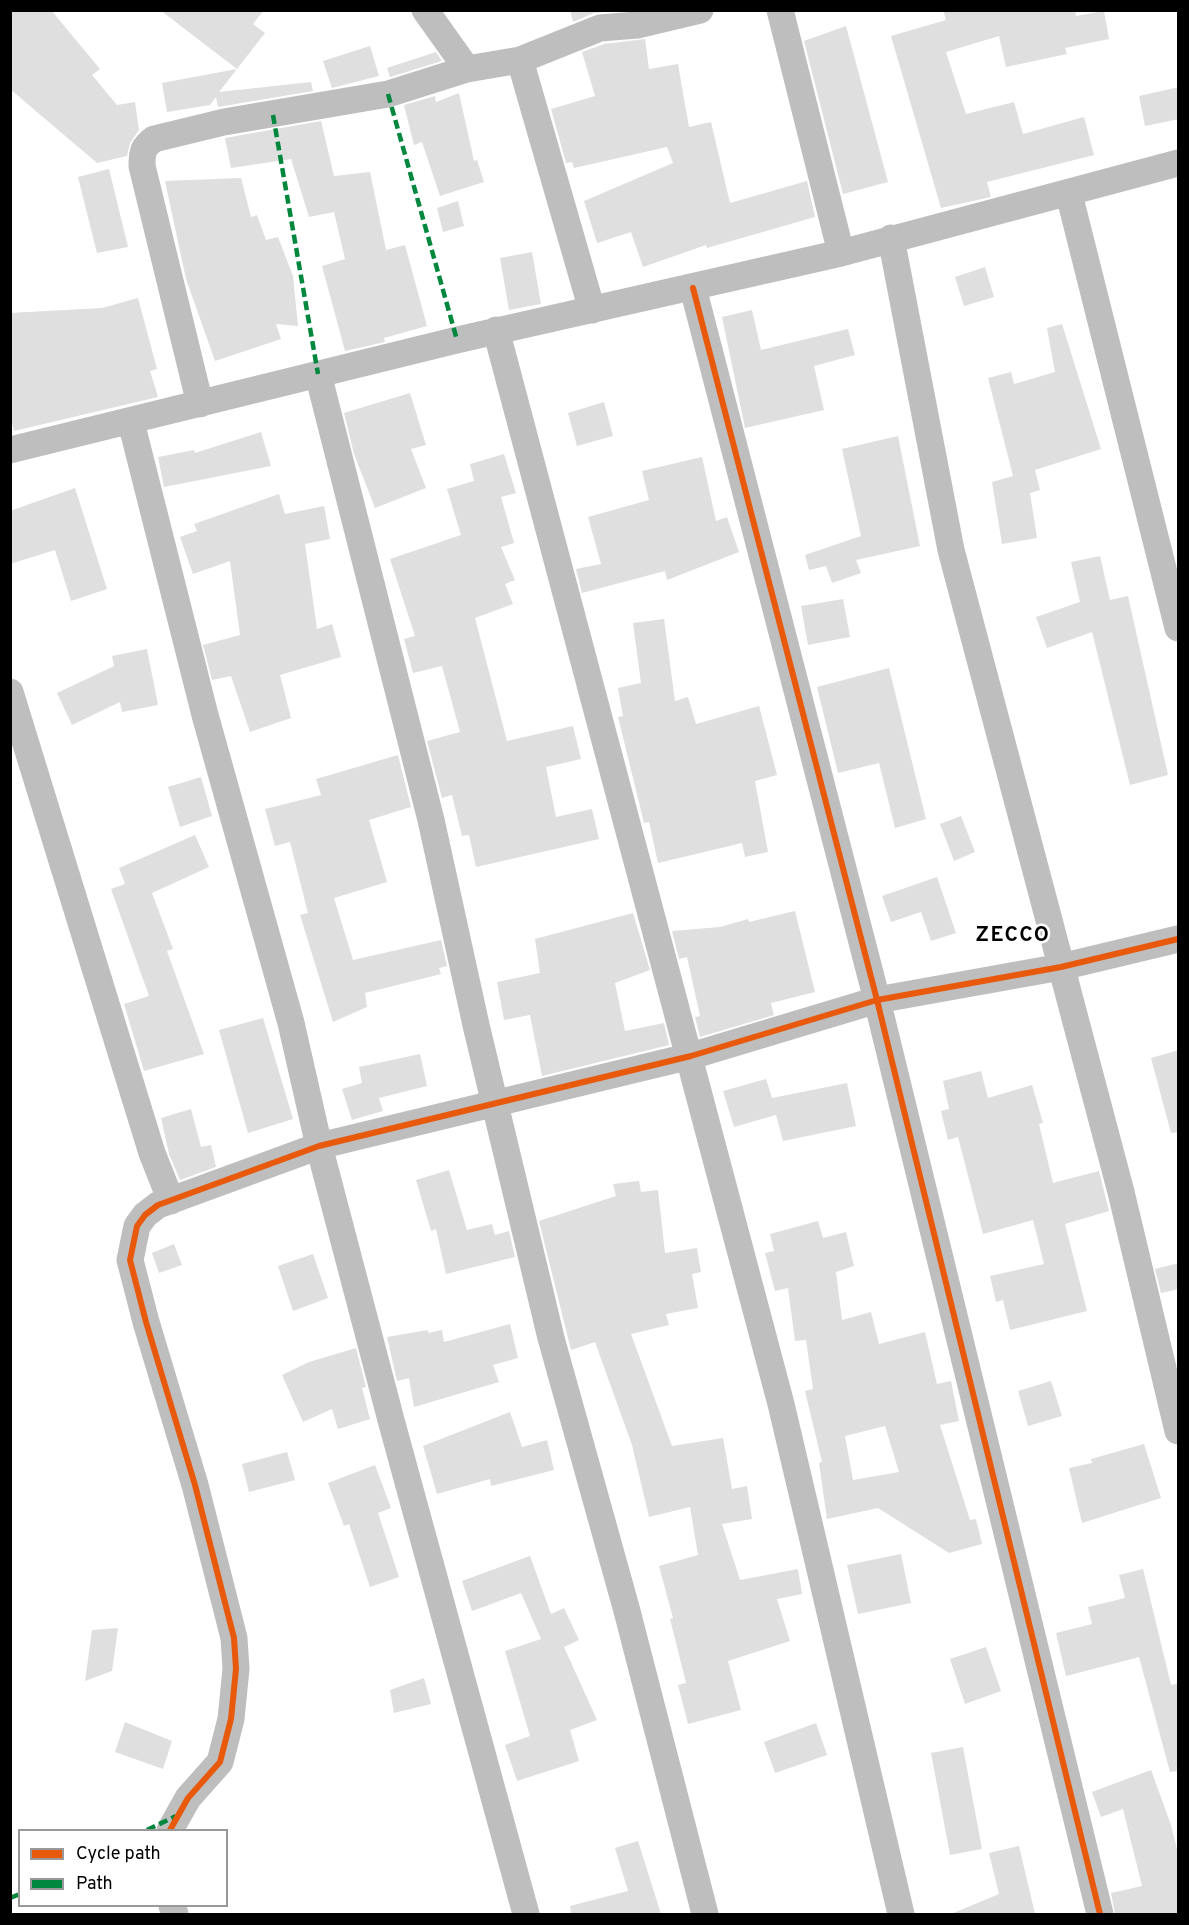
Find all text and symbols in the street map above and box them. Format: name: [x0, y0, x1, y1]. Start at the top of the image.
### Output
district label: ZECCO: [976, 924, 1050, 950]
legend: [18, 1829, 228, 1907]
text: Cycle path: [76, 1843, 161, 1866]
text: Path: [76, 1873, 113, 1896]

